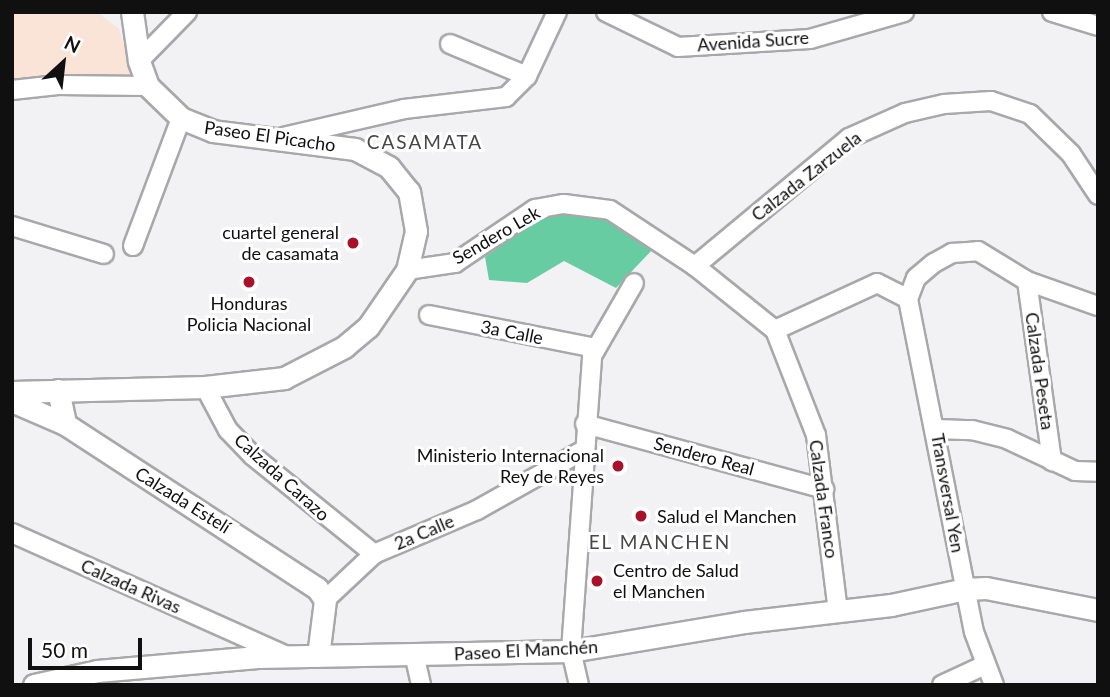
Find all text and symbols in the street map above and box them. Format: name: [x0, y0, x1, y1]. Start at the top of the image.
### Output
street label: Avenida Sucre: [696, 26, 810, 56]
north arrow: [28, 28, 98, 98]
text: N: [61, 30, 84, 57]
street label: Paseo El Picacho: [203, 116, 337, 156]
street label: Calzada Zarzuela: [747, 127, 865, 225]
district label: CASAMATA: [368, 131, 482, 153]
street label: Sendero Lek: [449, 201, 543, 269]
place label: cuartel general de casamata: [222, 222, 339, 264]
marker: cuartel general de casamata: [345, 235, 361, 251]
marker: Honduras Policia Nacional: [241, 274, 257, 290]
place label: Honduras Policia Nacional: [187, 293, 311, 336]
street label: Calzada Peseta: [1021, 311, 1059, 431]
street label: 3a Calle: [479, 315, 545, 349]
street label: Calzada Carazo: [230, 429, 334, 525]
street label: Transversal Yen: [927, 431, 969, 555]
street label: Sendero Real: [651, 432, 757, 480]
street label: Calzada Franco: [805, 438, 843, 560]
place label: Ministerio Internacional Rey de Reyes: [417, 445, 604, 488]
marker: Ministerio Internacional Rey de Reyes: [610, 458, 626, 474]
street label: Calzada Estelí: [131, 462, 235, 538]
place label: Salud el Manchen: [657, 505, 797, 527]
marker: Salud el Manchen: [631, 506, 651, 526]
street label: 2a Calle: [391, 510, 457, 554]
district label: EL MANCHEN: [590, 531, 730, 553]
street label: Calzada Rivas: [78, 554, 184, 618]
place label: Centro de Salud el Manchen: [613, 560, 739, 602]
marker: Centro de Salud el Manchen: [587, 571, 607, 591]
scale bar: [32, 624, 145, 668]
street label: Paseo El Manchén: [453, 635, 599, 665]
text: 50 m: [41, 637, 88, 662]

